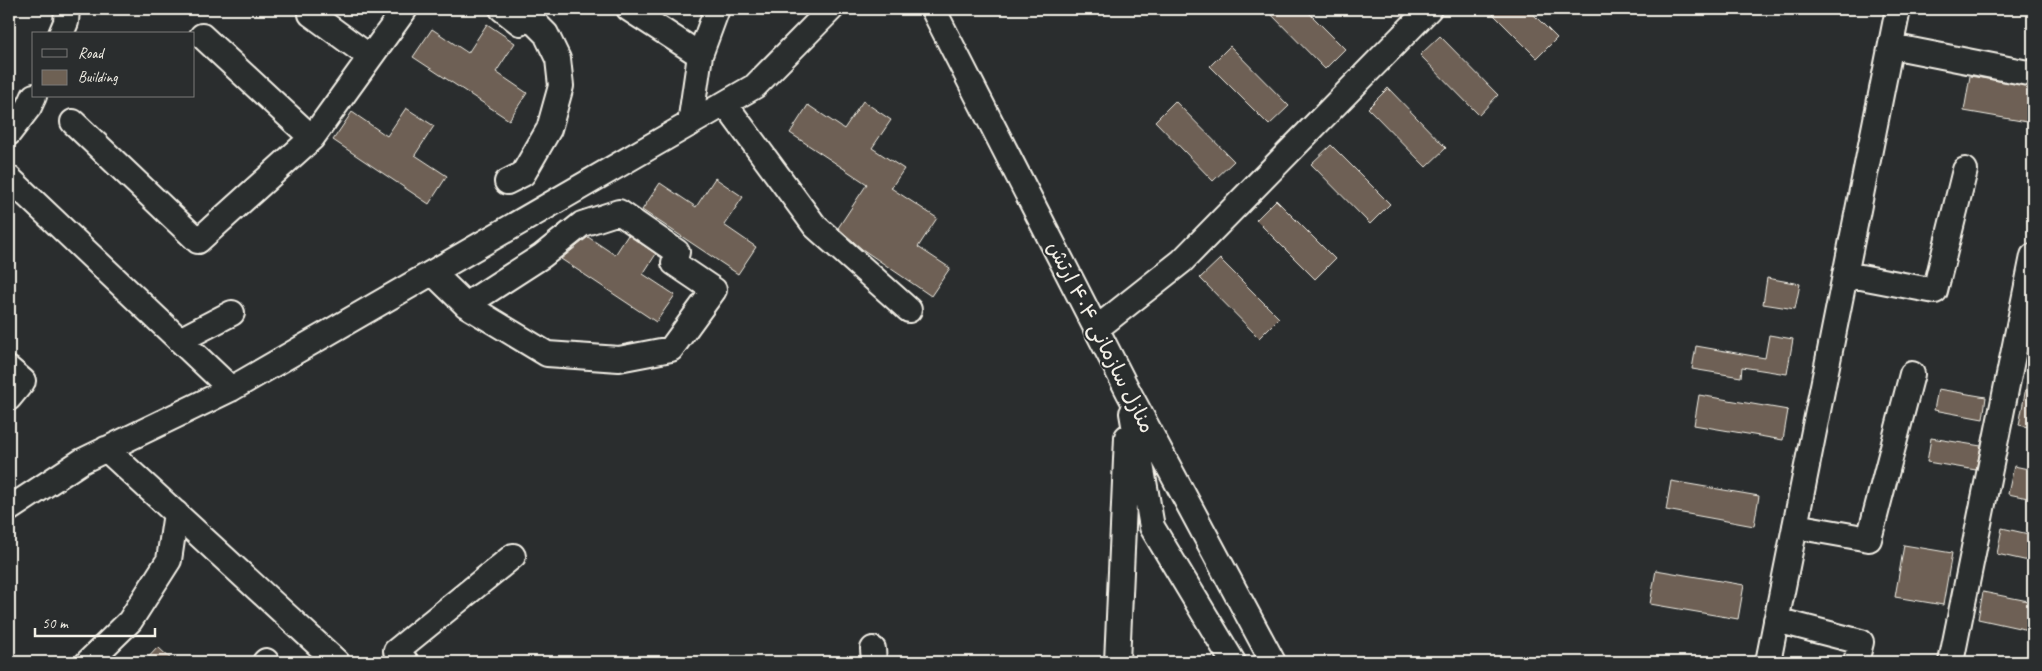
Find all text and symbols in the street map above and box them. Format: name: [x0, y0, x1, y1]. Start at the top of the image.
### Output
legend: [32, 32, 195, 98]
text: Road: [78, 44, 105, 63]
text: Building: [78, 68, 118, 87]
street label: منازل سازمانی ۴۰۴ ارتش: [1040, 237, 1161, 438]
scale bar: [35, 606, 155, 638]
text: 50 m: [42, 614, 69, 633]

